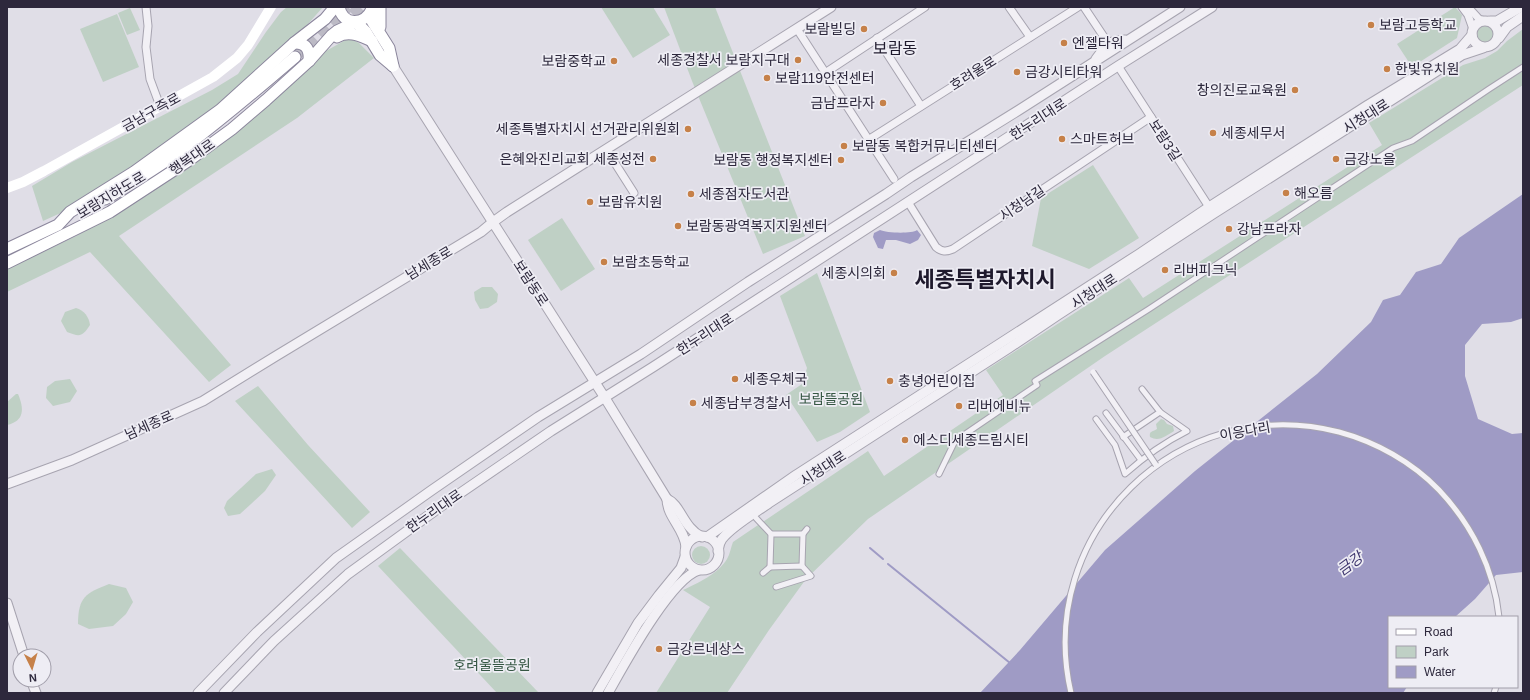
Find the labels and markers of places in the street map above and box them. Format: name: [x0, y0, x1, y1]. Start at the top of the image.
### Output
place label: 보람고등학교: [1379, 17, 1456, 33]
marker: 보람고등학교: [1366, 20, 1376, 30]
place label: 보람빌딩: [804, 21, 856, 37]
marker: 보람빌딩: [859, 24, 869, 34]
place label: 엔젤타워: [1072, 35, 1124, 51]
marker: 엔젤타워: [1059, 38, 1069, 48]
place label: 세종경찰서 보람지구대: [657, 52, 790, 68]
place label: 보람중학교: [542, 53, 606, 69]
marker: 세종경찰서 보람지구대: [793, 55, 803, 65]
marker: 보람중학교: [609, 56, 619, 66]
place label: 한빛유치원: [1395, 61, 1459, 77]
place label: 금강시티타워: [1025, 64, 1102, 80]
marker: 한빛유치원: [1382, 64, 1392, 74]
marker: 금강시티타워: [1012, 67, 1022, 77]
place label: 보람119안전센터: [775, 70, 875, 86]
marker: 보람119안전센터: [762, 73, 772, 83]
place label: 창의진로교육원: [1197, 82, 1287, 98]
marker: 창의진로교육원: [1290, 85, 1300, 95]
place label: 금남프라자: [811, 95, 875, 111]
marker: 금남프라자: [878, 98, 888, 108]
place label: 세종특별자치시 선거관리위원회: [496, 121, 680, 137]
marker: 세종특별자치시 선거관리위원회: [683, 124, 693, 134]
place label: 세종세무서: [1221, 125, 1285, 141]
marker: 세종세무서: [1208, 128, 1218, 138]
place label: 스마트허브: [1070, 131, 1135, 147]
marker: 스마트허브: [1057, 134, 1067, 144]
place label: 보람동 복합커뮤니티센터: [852, 138, 998, 154]
marker: 보람동 복합커뮤니티센터: [839, 141, 849, 151]
place label: 은혜와진리교회 세종성전: [499, 151, 645, 167]
place label: 금강노을: [1344, 151, 1396, 167]
place label: 보람동 행정복지센터: [713, 152, 833, 168]
marker: 은혜와진리교회 세종성전: [648, 154, 658, 164]
marker: 금강노을: [1331, 154, 1341, 164]
marker: 보람동 행정복지센터: [836, 155, 846, 165]
place label: 해오름: [1294, 185, 1333, 201]
place label: 세종점자도서관: [699, 186, 789, 202]
marker: 해오름: [1281, 188, 1291, 198]
marker: 세종점자도서관: [686, 189, 696, 199]
place label: 보람유치원: [598, 194, 662, 210]
marker: 보람유치원: [585, 197, 595, 207]
place label: 보람동광역복지지원센터: [686, 218, 828, 234]
marker: 보람동광역복지지원센터: [673, 221, 683, 231]
place label: 강남프라자: [1237, 221, 1302, 237]
marker: 강남프라자: [1224, 224, 1234, 234]
place label: 보람초등학교: [612, 254, 689, 270]
marker: 보람초등학교: [599, 257, 609, 267]
place label: 리버피크닉: [1173, 262, 1237, 278]
place label: 세종시의회: [822, 265, 886, 281]
marker: 리버피크닉: [1160, 265, 1170, 275]
marker: 세종시의회: [889, 268, 899, 278]
place label: 세종우체국: [743, 371, 808, 387]
place label: 충녕어린이집: [898, 373, 975, 389]
marker: 세종우체국: [730, 374, 740, 384]
marker: 충녕어린이집: [885, 376, 895, 386]
place label: 세종남부경찰서: [701, 395, 791, 411]
marker: 세종남부경찰서: [688, 398, 698, 408]
place label: 리버에비뉴: [967, 398, 1032, 414]
marker: 리버에비뉴: [954, 401, 964, 411]
place label: 에스디세종드림시티: [913, 432, 1029, 448]
marker: 에스디세종드림시티: [900, 435, 910, 445]
place label: 금강르네상스: [667, 641, 744, 657]
marker: 금강르네상스: [654, 644, 664, 654]

